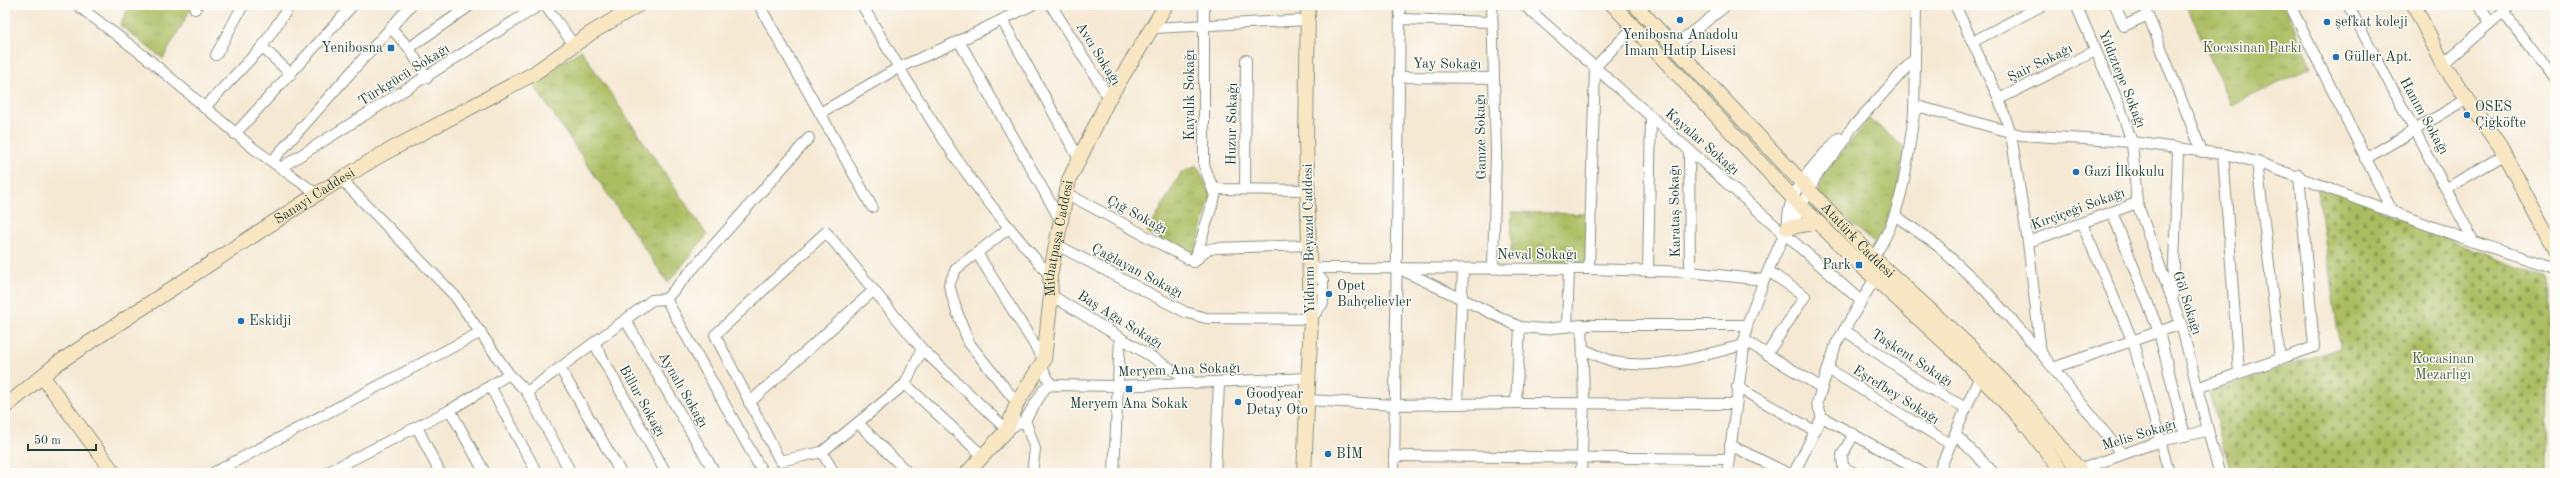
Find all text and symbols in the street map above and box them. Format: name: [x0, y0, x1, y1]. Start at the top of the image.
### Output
marker: Yenibosna Anadolu İmam Hatip Lisesi: [1675, 15, 1685, 25]
place label: şefkat koleji: [2335, 15, 2408, 29]
marker: şefkat koleji: [2322, 17, 2332, 27]
street label: Avcı Sokağı: [1073, 20, 1123, 88]
place label: Yenibosna Anadolu İmam Hatip Lisesi: [1622, 28, 1739, 58]
street label: Yıldıztepe Sokağı: [2096, 28, 2148, 130]
place label: Yenibosna: [321, 41, 383, 55]
street label: Türkgücü Sokağı: [356, 41, 452, 109]
street label: Şair Sokağı: [2005, 41, 2075, 85]
park label: Kocasinan Parkı: [2203, 41, 2302, 55]
marker: Yenibosna: [386, 43, 396, 53]
street label: Kayalık Sokağı: [1183, 49, 1197, 141]
place label: Güller Apt.: [2344, 50, 2412, 64]
marker: Güller Apt.: [2331, 52, 2341, 62]
street label: Yay Sokağı: [1413, 56, 1482, 72]
street label: Hanım Sokağı: [2397, 75, 2451, 157]
street label: Huzur Sokağı: [1224, 82, 1240, 166]
street label: Gamze Sokağı: [1473, 94, 1489, 180]
place label: OSES Çiğköfte: [2475, 100, 2526, 130]
street label: Kayalar Sokağı: [1662, 106, 1742, 178]
marker: OSES Çiğköfte: [2462, 110, 2472, 120]
place label: Gazi İlkokulu: [2084, 162, 2165, 179]
street label: Yıldırım Beyazıd Caddesi: [1301, 163, 1317, 315]
street label: Karataş Sokağı: [1667, 164, 1683, 258]
street label: Sanayi Caddesi: [272, 165, 357, 227]
marker: Gazi İlkokulu: [2071, 167, 2081, 177]
street label: Mithatpaşa Caddesi: [1043, 179, 1076, 297]
street label: Kırçiçeği Sokağı: [2029, 185, 2127, 232]
street label: Çığ Sokağı: [1105, 193, 1170, 237]
street label: Atatürk Caddesi: [1818, 200, 1897, 281]
street label: Çağlayan Sokağı: [1089, 241, 1185, 301]
street label: Neval Sokağı: [1497, 248, 1577, 262]
place label: Park: [1822, 258, 1851, 272]
marker: Park: [1854, 260, 1864, 270]
street label: Göl Sokağı: [2170, 270, 2204, 337]
place label: Opet Bahçelievler: [1337, 279, 1411, 309]
street label: Baş Ağa Sokağı: [1075, 288, 1165, 352]
marker: Opet Bahçelievler: [1324, 289, 1334, 299]
place label: Eskidji: [249, 314, 292, 328]
marker: Eskidji: [236, 316, 246, 326]
street label: Taşkent Sokağı: [1869, 327, 1955, 389]
street label: Aynalı Sokağı: [656, 350, 710, 430]
park label: Kocasinan Mezarlığı: [2412, 352, 2475, 382]
street label: Meryem Ana Sokağı: [1118, 361, 1241, 379]
street label: Billur Sokağı: [617, 363, 667, 439]
street label: Eşrefbey Sokağı: [1850, 363, 1942, 427]
marker: Meryem Ana Sokak: [1124, 384, 1134, 394]
place label: Goodyear Detay Oto: [1246, 387, 1308, 417]
place label: Meryem Ana Sokak: [1070, 397, 1188, 411]
marker: Goodyear Detay Oto: [1233, 397, 1243, 407]
street label: Melis Sokağı: [2100, 417, 2178, 453]
scale bar: [28, 426, 96, 452]
text: 50 m: [34, 434, 61, 447]
place label: BİM: [1336, 444, 1363, 461]
marker: BİM: [1323, 449, 1333, 459]

